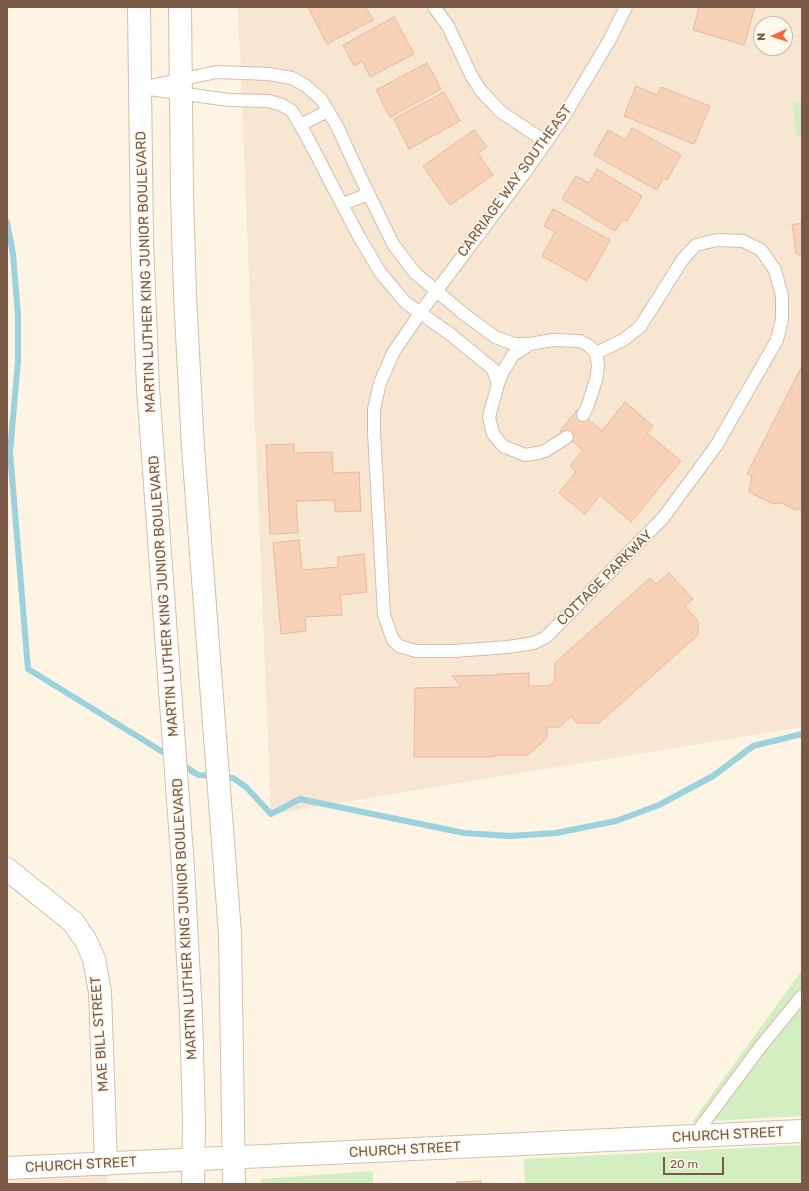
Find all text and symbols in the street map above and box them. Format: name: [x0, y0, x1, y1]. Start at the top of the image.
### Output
north arrow: [753, 16, 793, 56]
text: N: [755, 32, 768, 41]
street label: CARRIAGE WAY SOUTHEAST: [454, 102, 576, 260]
street label: MARTIN LUTHER KING JUNIOR BOULEVARD: [133, 131, 159, 413]
street label: MARTIN LUTHER KING JUNIOR BOULEVARD: [146, 455, 182, 737]
street label: COTTAGE PARKWAY: [554, 527, 656, 629]
street label: MARTIN LUTHER KING JUNIOR BOULEVARD: [169, 778, 201, 1060]
street label: MAE BILL STREET: [88, 976, 112, 1092]
street label: CHURCH STREET: [672, 1124, 784, 1146]
street label: CHURCH STREET: [349, 1139, 461, 1161]
scale bar: [665, 1149, 726, 1175]
street label: CHURCH STREET: [25, 1154, 137, 1176]
text: 20 m: [670, 1157, 698, 1171]

